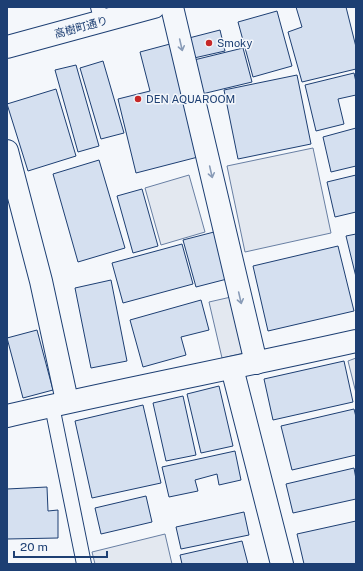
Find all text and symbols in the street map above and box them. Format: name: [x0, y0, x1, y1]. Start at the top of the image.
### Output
street label: 高樹町通り: [53, 14, 109, 40]
place label: Smoky: [217, 37, 252, 49]
one-way arrow: [177, 38, 185, 51]
marker: Smoky: [204, 38, 214, 48]
place label: DEN AQUAROOM: [146, 93, 235, 105]
marker: DEN AQUAROOM: [133, 94, 143, 104]
one-way arrow: [207, 165, 215, 178]
one-way arrow: [237, 291, 245, 304]
scale bar: [14, 533, 107, 559]
text: 20 m: [20, 540, 48, 554]

